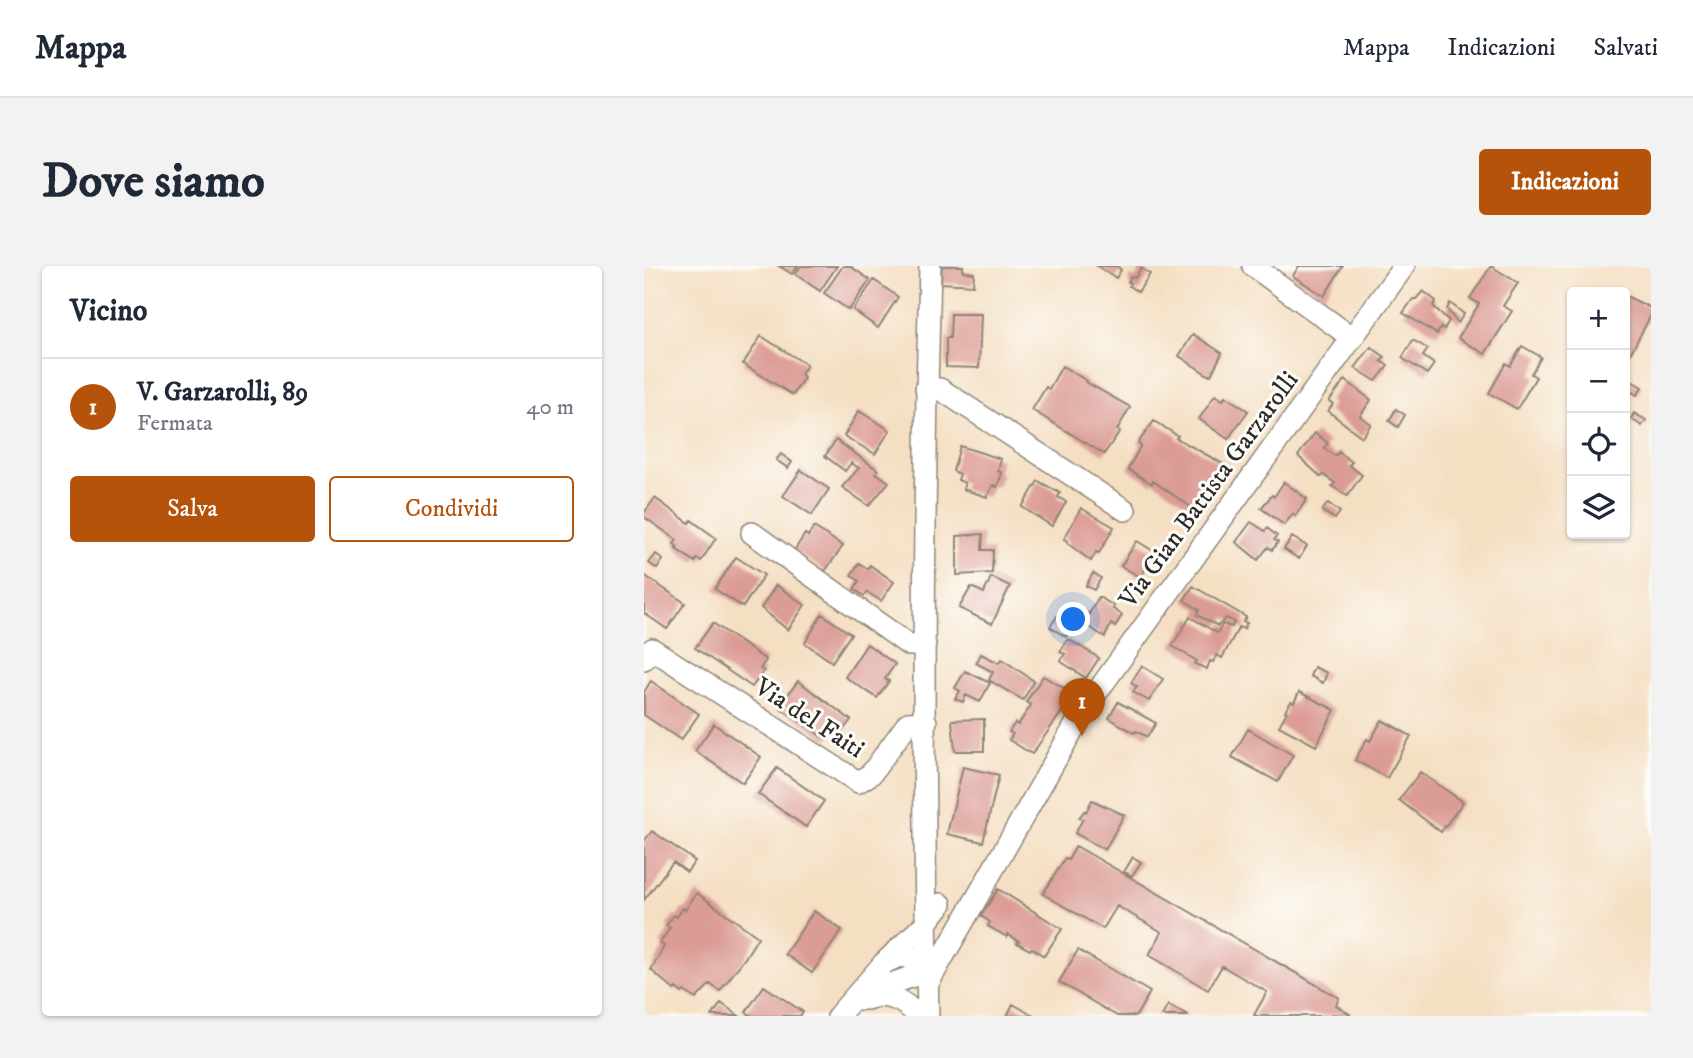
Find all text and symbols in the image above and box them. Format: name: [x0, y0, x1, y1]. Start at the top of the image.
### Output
text: Mappa: [35, 28, 126, 69]
text: Mappa: [1343, 33, 1410, 63]
text: Indicazioni: [1448, 33, 1556, 63]
text: Salvati: [1594, 33, 1658, 63]
button: Indicazioni: [1479, 149, 1651, 215]
text: Dove siamo: [42, 151, 265, 213]
map controls: [1567, 287, 1630, 539]
button: +: [1567, 287, 1630, 350]
text: Vicino: [70, 293, 147, 330]
button: −: [1567, 350, 1630, 413]
street label: Via Gian Battista Garzarolli: [1112, 365, 1306, 616]
text: V. Garzarolli, 89: [137, 376, 308, 409]
text: 1: [89, 393, 97, 422]
text: 40 m: [526, 393, 574, 422]
text: Fermata: [137, 409, 213, 438]
button: locate: [1567, 413, 1630, 476]
button: Salva: [70, 476, 315, 542]
button: Condividi: [329, 476, 574, 542]
button: layers: [1567, 476, 1630, 539]
your location: [1056, 602, 1090, 636]
street label: Via del Faiti: [747, 670, 870, 766]
pin: 1: [1059, 678, 1105, 736]

